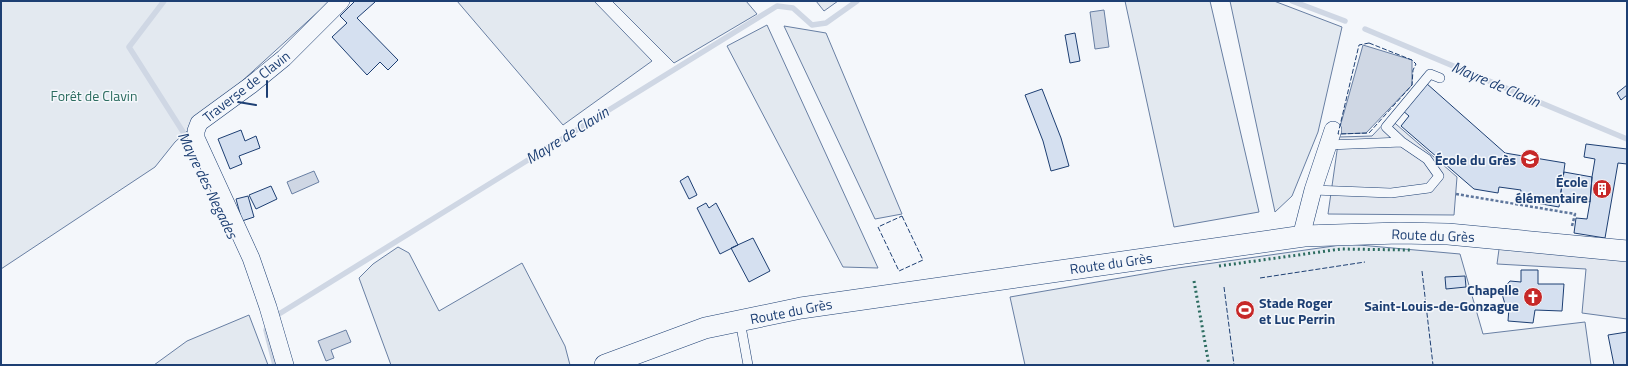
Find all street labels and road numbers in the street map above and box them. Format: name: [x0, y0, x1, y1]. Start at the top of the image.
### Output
street label: Traverse de Clavin: [198, 45, 294, 127]
street label: Route du Grès: [1391, 223, 1475, 247]
street label: Route du Grès: [1068, 247, 1154, 279]
street label: Route du Grès: [748, 293, 834, 329]

